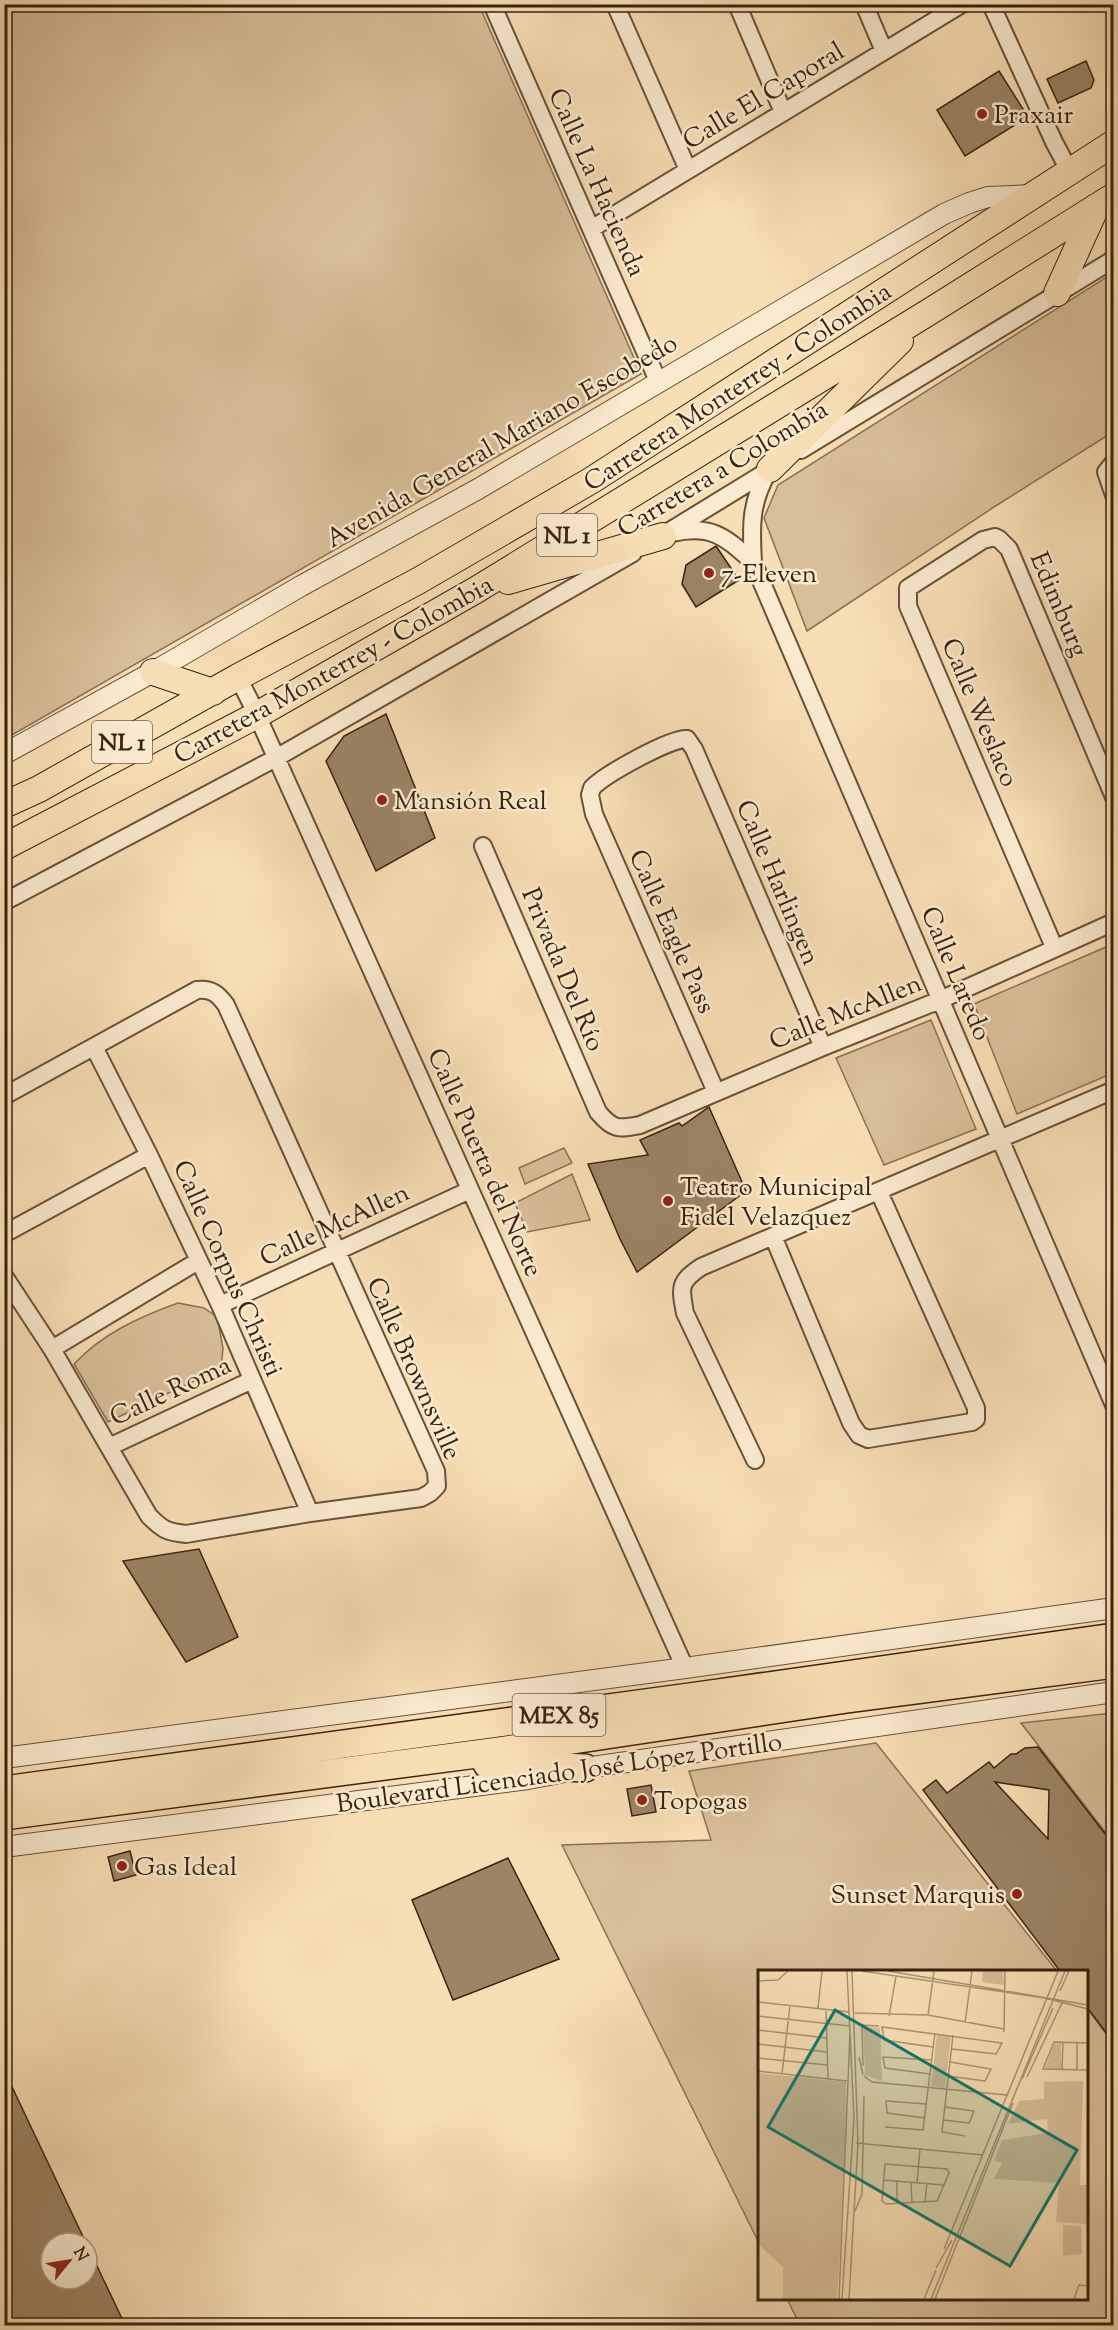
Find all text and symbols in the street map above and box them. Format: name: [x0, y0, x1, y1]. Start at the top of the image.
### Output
street label: Calle El Caporal: [676, 34, 852, 160]
street label: Calle La Hacienda: [538, 83, 654, 283]
place label: Praxair: [994, 98, 1074, 135]
marker: Praxair: [975, 107, 989, 121]
street label: Carretera Monterrey - Colombia: [577, 274, 900, 502]
street label: Avenida General Mariano Escobedo: [319, 326, 685, 558]
street label: Carretera a Colombia: [611, 393, 836, 548]
road number: NL 1: [537, 514, 597, 556]
street label: Edimburg: [1019, 547, 1096, 663]
place label: 7-Eleven: [721, 557, 817, 594]
marker: 7-Eleven: [702, 566, 716, 580]
street label: Carretera Monterrey - Colombia: [168, 568, 501, 775]
street label: Calle Weslaco: [931, 633, 1027, 793]
road number: NL 1: [92, 721, 152, 763]
place label: Mansión Real: [394, 784, 547, 821]
marker: Mansión Real: [375, 793, 389, 807]
street label: Calle Harlingen: [725, 795, 828, 971]
street label: Calle Eagle Pass: [618, 844, 723, 1020]
street label: Privada Del Río: [511, 883, 613, 1057]
street label: Calle Laredo: [910, 901, 1000, 1047]
street label: Calle McAllen: [764, 966, 928, 1061]
street label: Calle Puerta del Norte: [417, 1043, 551, 1283]
street label: Calle Corpus Christi: [162, 1155, 291, 1383]
place label: Teatro Municipal Fidel Velazquez: [680, 1170, 872, 1237]
street label: Calle McAllen: [254, 1175, 416, 1277]
marker: Teatro Municipal Fidel Velazquez: [661, 1194, 675, 1208]
street label: Calle Brownsville: [356, 1272, 470, 1466]
street label: Calle Roma: [104, 1348, 238, 1437]
road number: MEX 85: [512, 1694, 606, 1736]
street label: Boulevard Licenciado José López Portillo: [334, 1725, 785, 1824]
place label: Topogas: [654, 1784, 748, 1821]
marker: Topogas: [635, 1793, 649, 1807]
place label: Gas Ideal: [134, 1850, 237, 1887]
marker: Gas Ideal: [115, 1859, 129, 1873]
place label: Sunset Marquis: [830, 1878, 1005, 1915]
marker: Sunset Marquis: [1010, 1887, 1024, 1901]
inset map: [758, 1970, 1088, 2300]
north arrow: [39, 2231, 99, 2291]
text: N: [67, 2243, 93, 2266]

